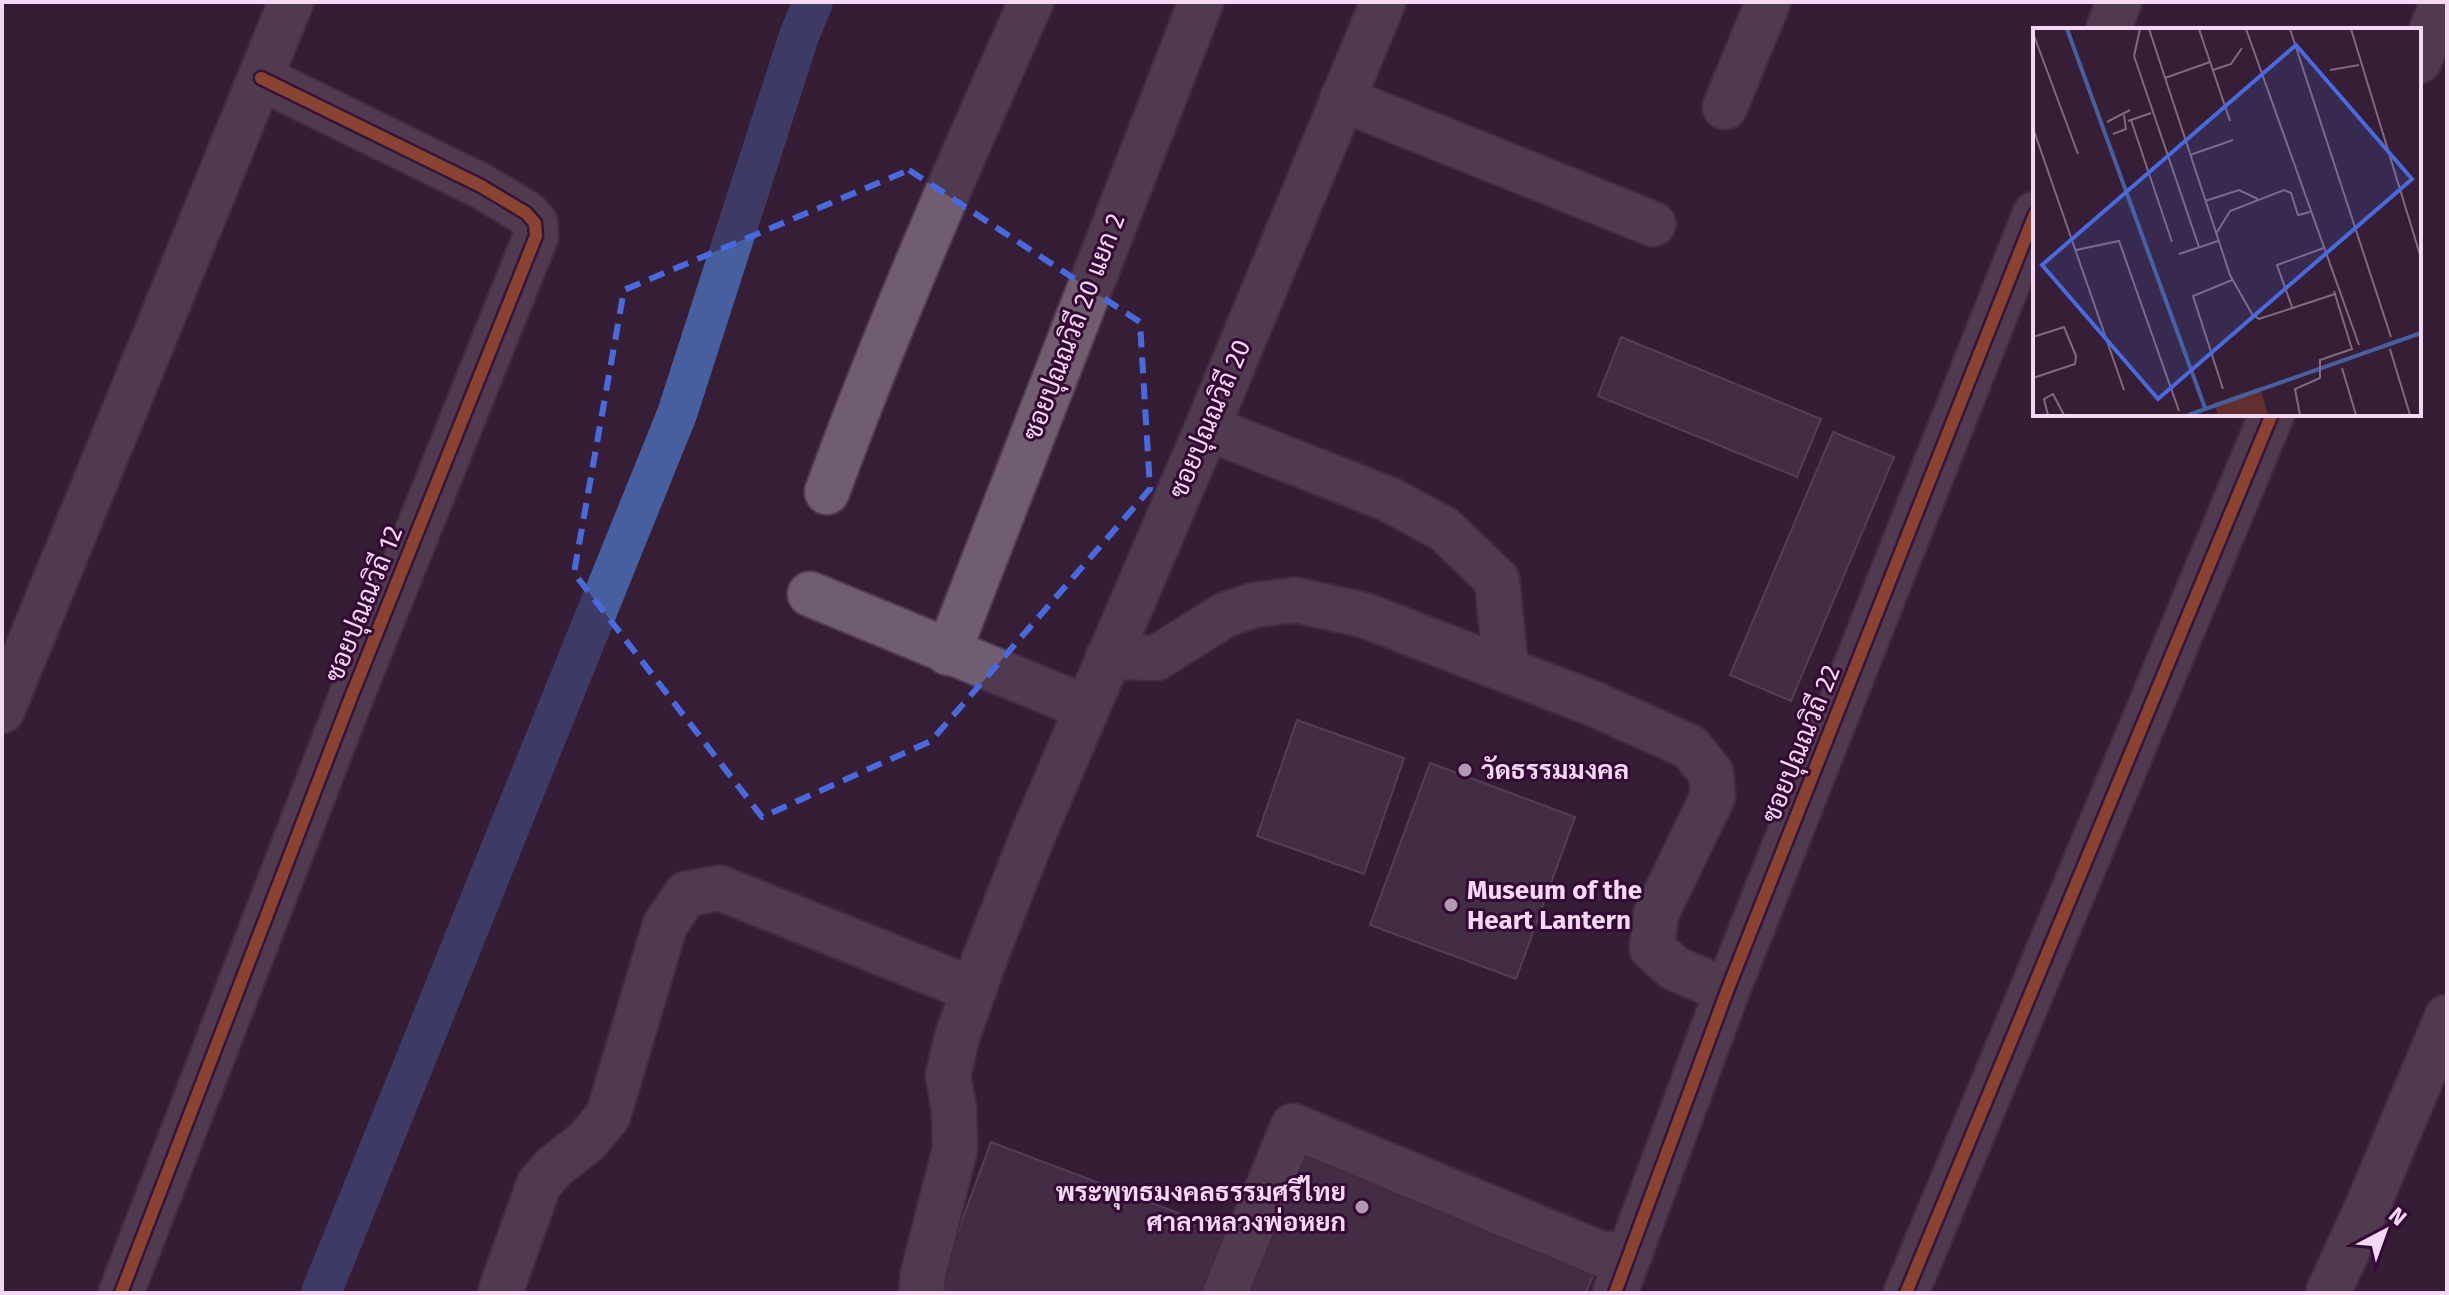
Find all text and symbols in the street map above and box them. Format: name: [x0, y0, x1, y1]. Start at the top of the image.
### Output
inset map: [2033, 28, 2421, 416]
street label: ซอยปุณณวิถี 20 แยก 2: [1015, 209, 1133, 446]
street label: ซอยปุณณวิถี 20: [1162, 335, 1259, 504]
street label: ซอยปุณณวิถี 12: [318, 521, 411, 687]
street label: ซอยปุณณวิถี 22: [1754, 660, 1849, 828]
place label: วัดธรรมมงคล: [1481, 755, 1629, 786]
marker: วัดธรรมมงคล: [1456, 761, 1474, 779]
place label: Museum of the Heart Lantern: [1467, 875, 1642, 936]
marker: Museum of the Heart Lantern: [1442, 896, 1460, 914]
place label: พระพุทธมงคลธรรมศรีไทย ศาลาหลวงพ่อหยก: [1056, 1175, 1346, 1238]
north arrow: [2345, 1191, 2425, 1271]
marker: พระพุทธมงคลธรรมศรีไทย ศาลาหลวงพ่อหยก: [1353, 1198, 1371, 1216]
text: N: [2383, 1201, 2412, 1231]

